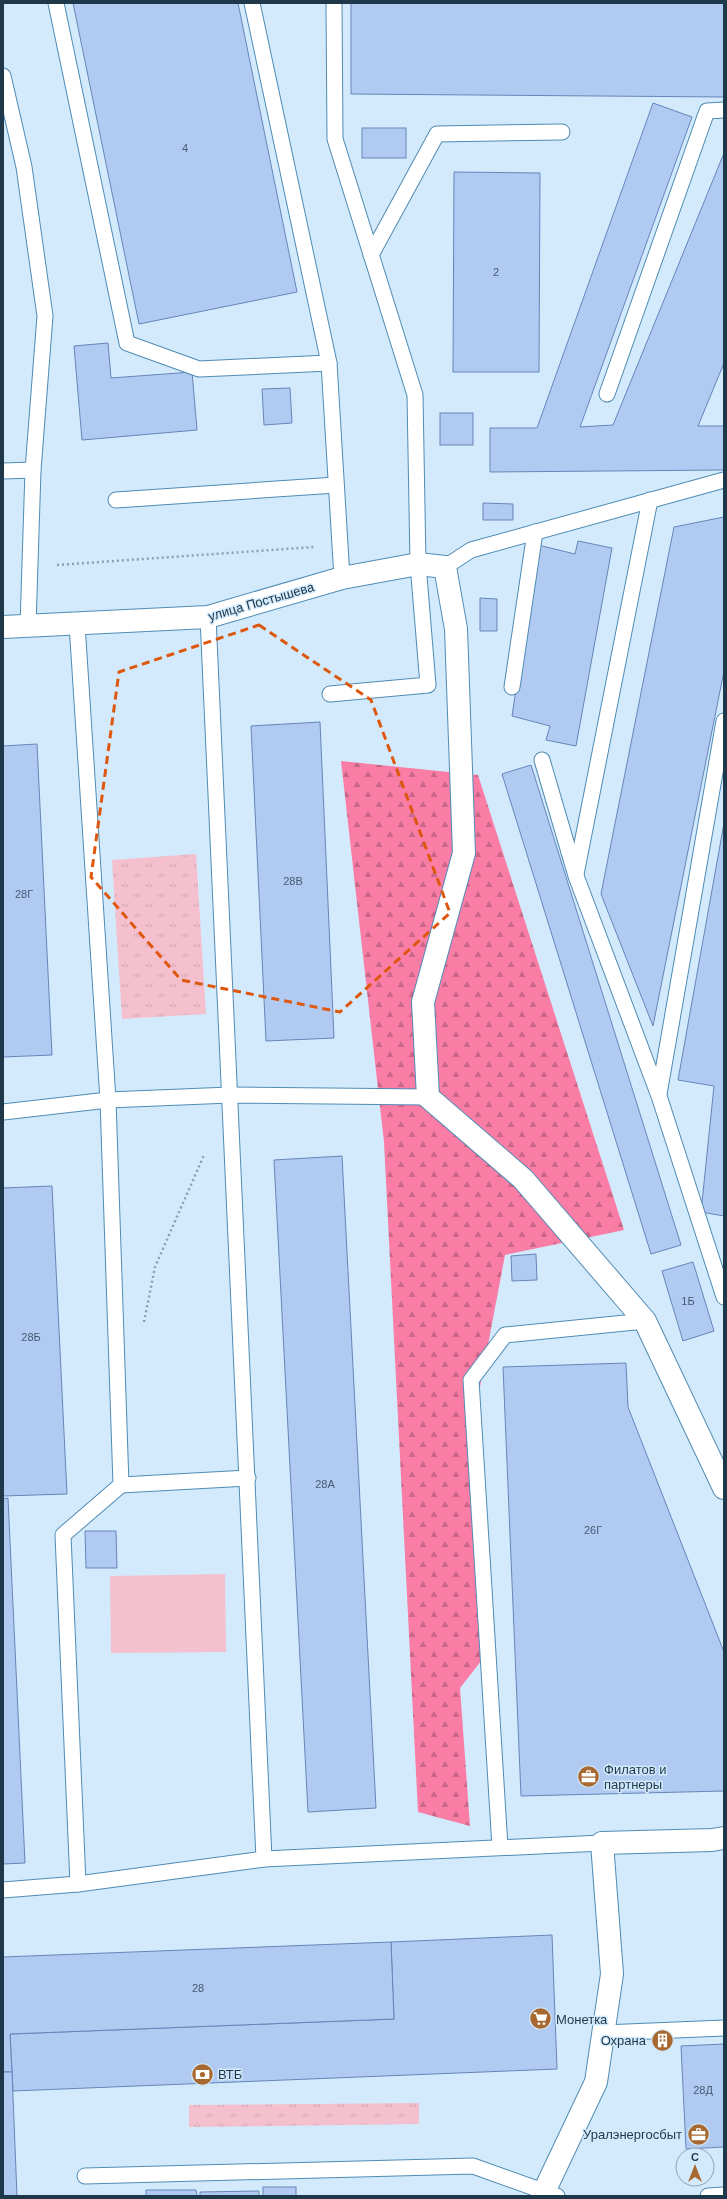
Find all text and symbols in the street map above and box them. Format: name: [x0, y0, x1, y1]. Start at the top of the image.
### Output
house number: 4: [182, 142, 188, 154]
house number: 2: [493, 266, 499, 278]
street label: улица Постышева: [207, 579, 317, 624]
house number: 28В: [283, 875, 303, 887]
house number: 28Г: [15, 888, 33, 900]
house number: 1Б: [681, 1295, 695, 1307]
house number: 28Б: [21, 1331, 41, 1343]
house number: 28А: [315, 1478, 335, 1490]
house number: 26Г: [584, 1524, 602, 1536]
place label: Филатов и партнеры: [604, 1762, 667, 1792]
office icon: Филатов и партнеры: [576, 1763, 602, 1789]
house number: 28: [192, 1982, 204, 1994]
supermarket icon: Монетка: [527, 2006, 553, 2032]
place label: Монетка: [556, 2012, 608, 2027]
building icon: Охрана: [649, 2027, 675, 2053]
place label: Охрана: [601, 2033, 647, 2048]
bank icon: ВТБ: [189, 2061, 215, 2087]
place label: ВТБ: [218, 2067, 242, 2082]
house number: 28Д: [693, 2084, 713, 2096]
office icon: Уралэнергосбыт: [685, 2121, 711, 2147]
place label: Уралэнергосбыт: [583, 2127, 682, 2142]
north arrow: [675, 2147, 715, 2187]
text: С: [691, 2151, 699, 2163]

